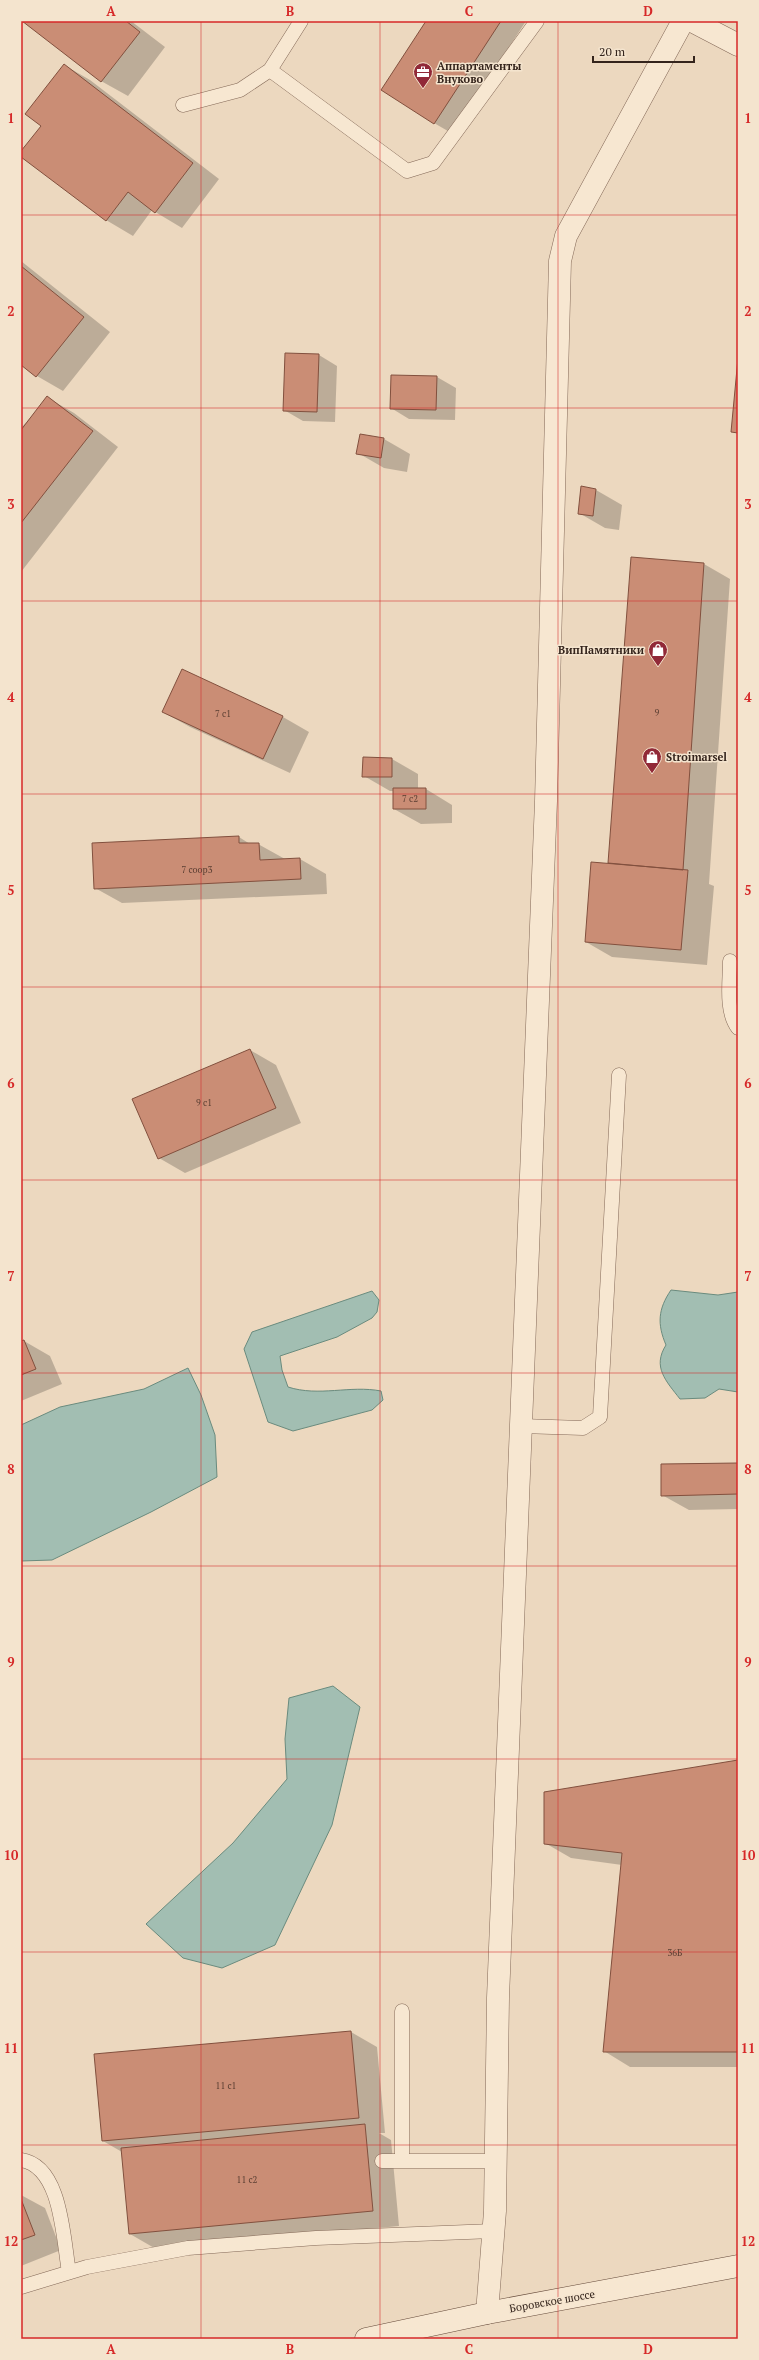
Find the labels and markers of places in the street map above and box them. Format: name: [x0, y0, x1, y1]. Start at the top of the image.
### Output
place label: Аппартаменты Внуково: [437, 59, 521, 86]
office icon: Аппартаменты Внуково: [412, 61, 434, 89]
shop icon: ВипПамятники: [647, 639, 669, 667]
place label: ВипПамятники: [558, 643, 645, 657]
shop icon: Stroimarsel: [641, 746, 663, 774]
place label: Stroimarsel: [666, 750, 727, 764]

